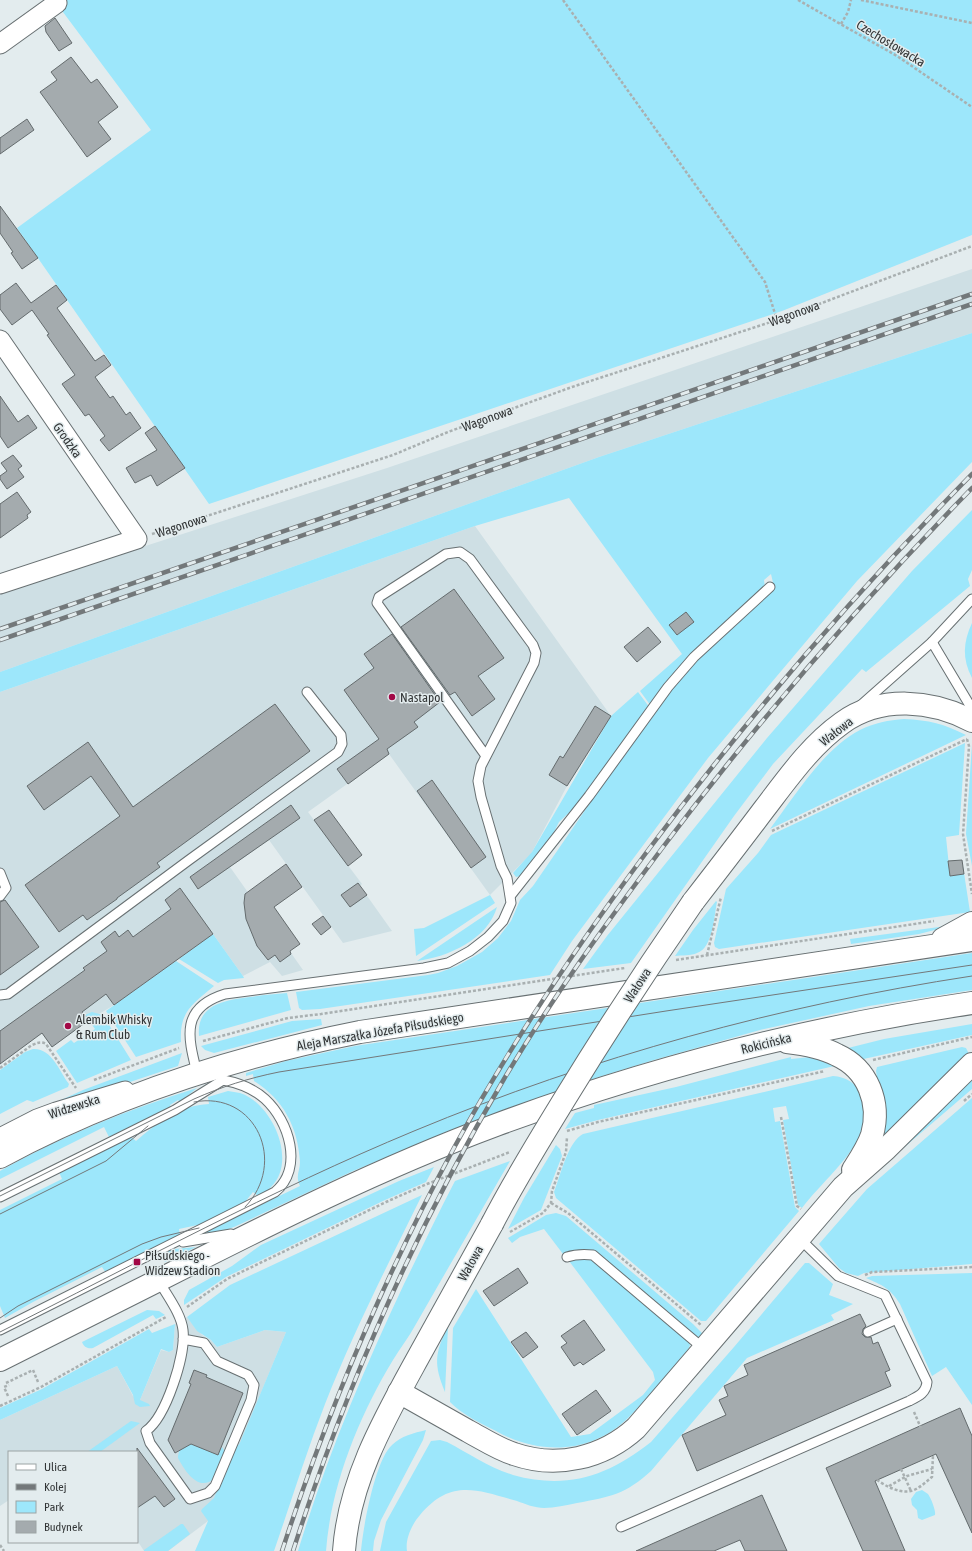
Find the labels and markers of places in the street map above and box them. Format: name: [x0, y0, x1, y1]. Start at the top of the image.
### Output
place label: Nastapol: [400, 690, 444, 705]
marker: Nastapol: [387, 692, 397, 702]
place label: Alembik Whisky & Rum Club: [76, 1012, 153, 1042]
marker: Alembik Whisky & Rum Club: [63, 1021, 73, 1031]
place label: Piłsudskiego - Widzew Stadion: [145, 1248, 220, 1278]
marker: Piłsudskiego - Widzew Stadion: [132, 1257, 142, 1267]

